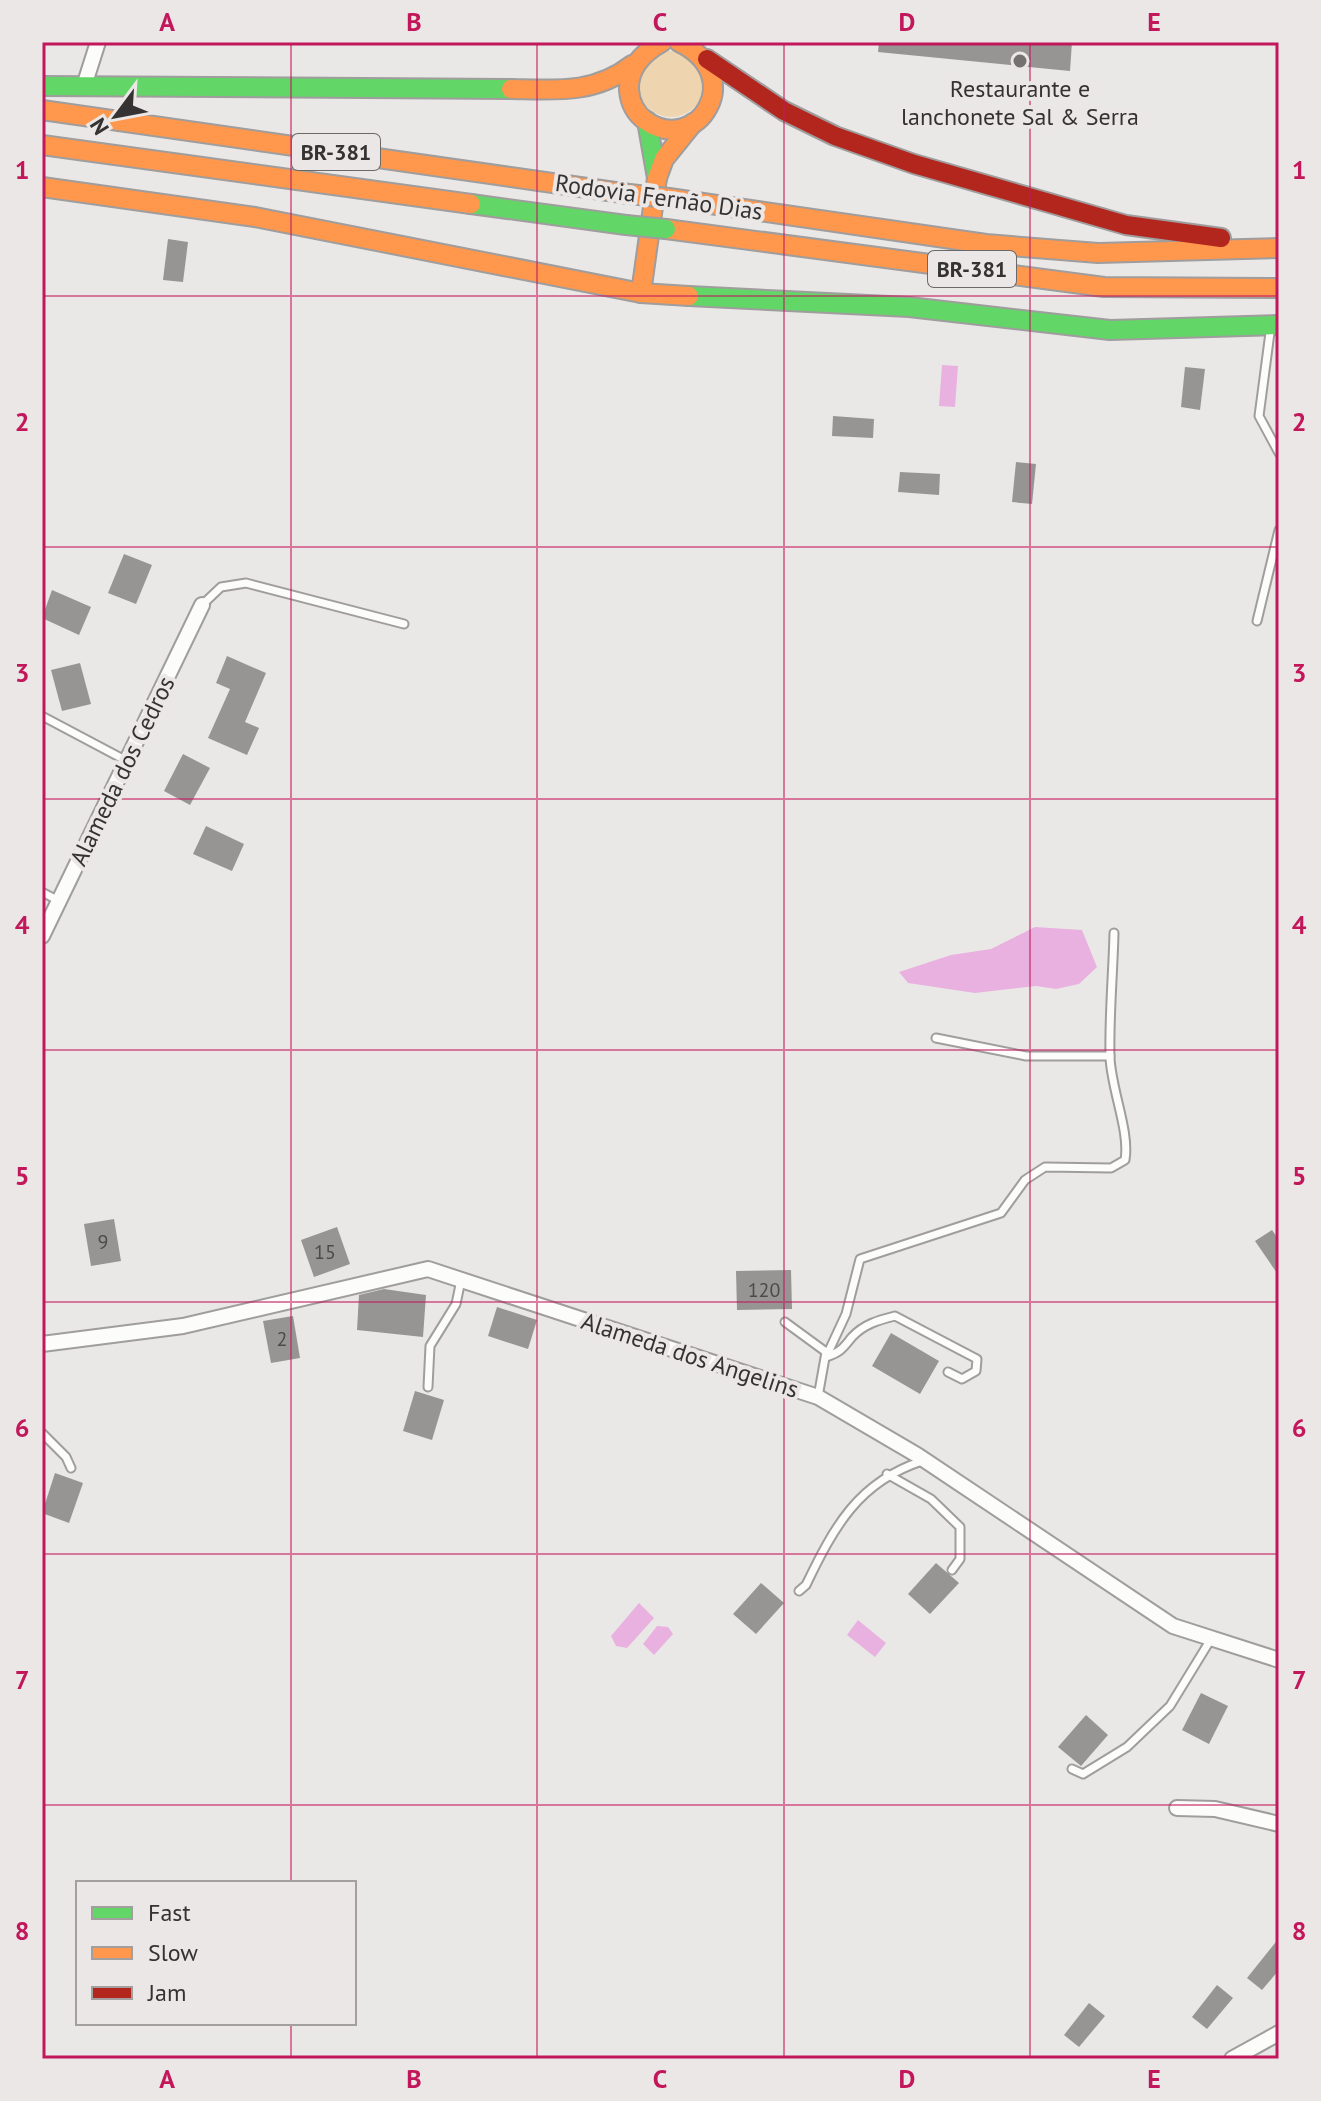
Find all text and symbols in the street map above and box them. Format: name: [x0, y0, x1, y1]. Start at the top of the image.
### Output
text: A: [159, 5, 175, 38]
text: B: [406, 5, 422, 38]
text: C: [653, 5, 667, 38]
text: D: [899, 5, 915, 38]
text: E: [1147, 5, 1161, 38]
marker: Restaurante e lanchonete Sal & Serra: [1011, 52, 1029, 70]
place label: Restaurante e lanchonete Sal & Serra: [901, 73, 1139, 132]
north arrow: [76, 76, 156, 156]
text: N: [83, 113, 115, 140]
road number: BR-381: [292, 134, 380, 170]
text: 1: [15, 153, 29, 186]
text: 1: [1292, 153, 1306, 186]
street label: Rodovia Fernão Dias: [553, 167, 765, 227]
road number: BR-381: [928, 251, 1016, 287]
text: 2: [15, 405, 29, 438]
text: 2: [1292, 405, 1306, 438]
text: 3: [15, 656, 29, 689]
text: 3: [1292, 656, 1306, 689]
street label: Alameda dos Cedros: [63, 671, 181, 871]
text: 4: [15, 908, 30, 941]
text: 4: [1292, 908, 1307, 941]
text: 5: [15, 1159, 29, 1192]
text: 5: [1292, 1159, 1306, 1192]
house number: 9: [98, 1229, 108, 1255]
house number: 15: [314, 1239, 336, 1265]
house number: 120: [748, 1277, 780, 1303]
street label: Alameda dos Angelins: [578, 1305, 802, 1405]
house number: 2: [277, 1326, 287, 1352]
text: 6: [15, 1411, 29, 1444]
text: 6: [1292, 1411, 1306, 1444]
text: 7: [15, 1663, 29, 1696]
text: 7: [1292, 1663, 1306, 1696]
legend: [76, 1881, 356, 2025]
text: Fast: [148, 1897, 191, 1928]
text: 8: [15, 1914, 29, 1947]
text: 8: [1292, 1914, 1306, 1947]
text: Slow: [148, 1937, 198, 1968]
text: Jam: [147, 1977, 186, 2008]
text: A: [159, 2062, 175, 2095]
text: B: [406, 2062, 422, 2095]
text: C: [653, 2062, 667, 2095]
text: D: [899, 2062, 915, 2095]
text: E: [1147, 2062, 1161, 2095]

